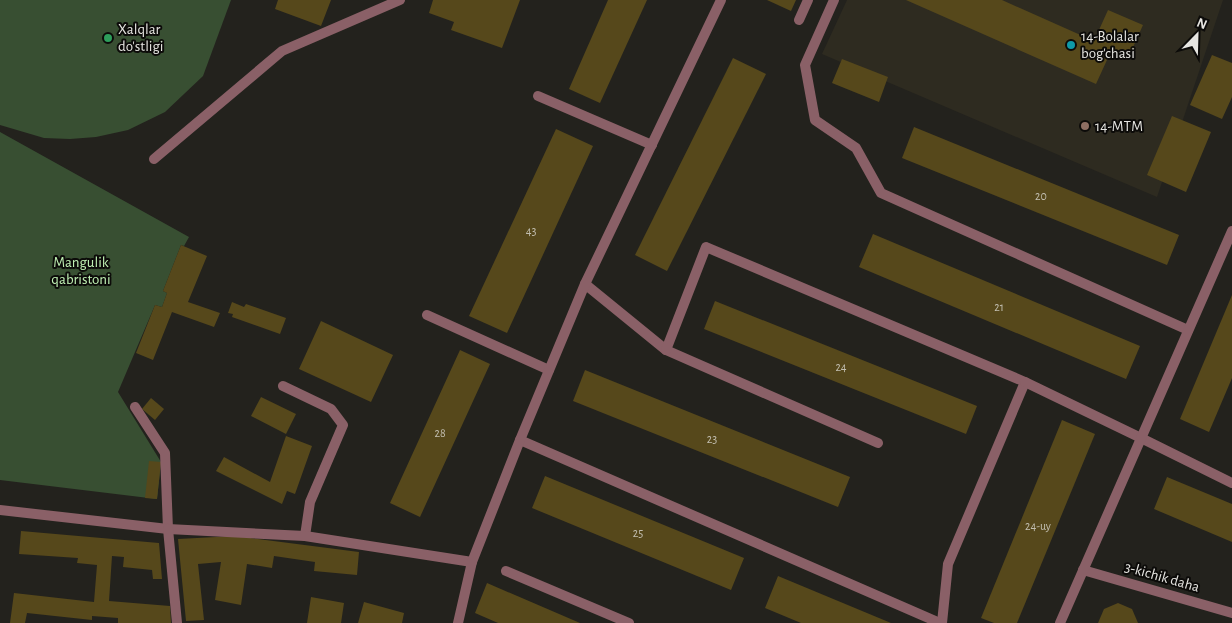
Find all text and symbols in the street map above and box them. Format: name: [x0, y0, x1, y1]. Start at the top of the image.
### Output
north arrow: [1172, 10, 1222, 60]
text: N: [1194, 16, 1209, 32]
place label: Xalqlar do'stligi: [118, 22, 163, 54]
place label: 14-Bolalar bog'chasi: [1081, 29, 1139, 61]
marker: Xalqlar do'stligi: [102, 32, 114, 44]
marker: 14-Bolalar bog'chasi: [1065, 39, 1077, 51]
place label: 14-МТМ: [1095, 119, 1143, 134]
marker: 14-МТМ: [1079, 120, 1091, 132]
house number: 20: [1035, 190, 1047, 202]
house number: 43: [526, 225, 536, 237]
park label: Mangulik qabristoni: [51, 255, 111, 287]
house number: 21: [994, 301, 1004, 313]
house number: 24: [835, 361, 847, 373]
house number: 28: [434, 427, 446, 439]
house number: 23: [707, 433, 717, 445]
house number: 24-uy: [1025, 520, 1051, 533]
house number: 25: [633, 527, 643, 539]
street label: 3-kichik daha: [1123, 559, 1201, 595]

